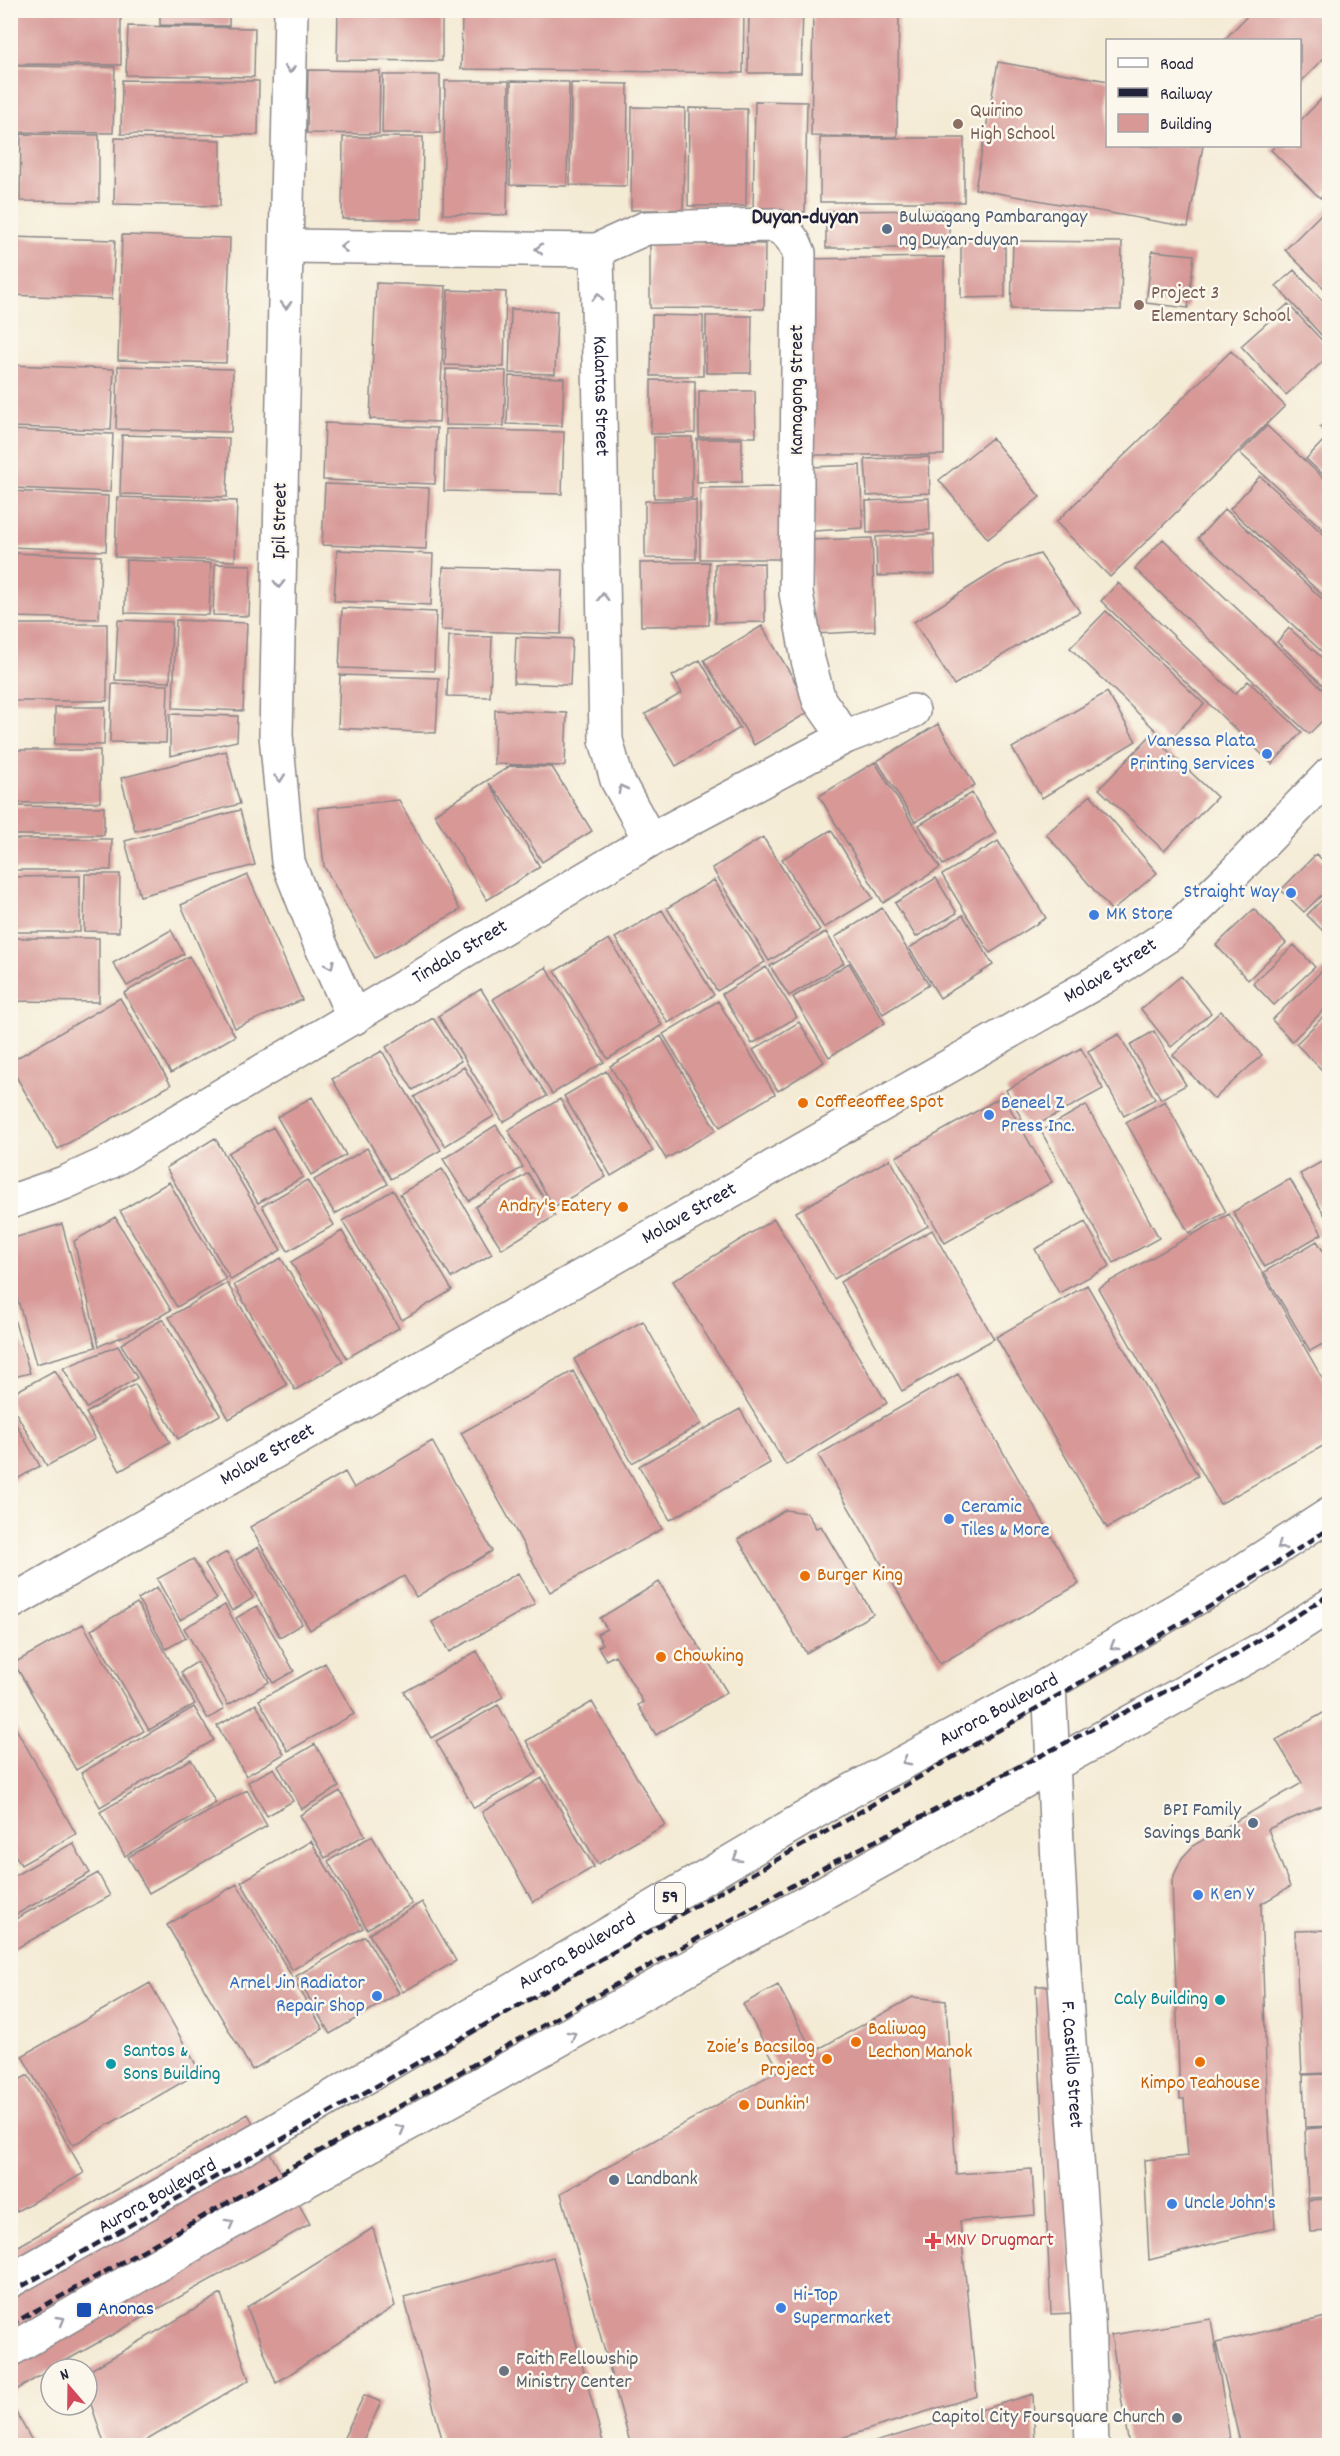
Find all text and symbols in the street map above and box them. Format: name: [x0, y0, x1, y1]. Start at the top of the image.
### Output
legend: [1106, 39, 1301, 147]
text: Road: [1160, 53, 1194, 78]
one-way arrow: [284, 64, 296, 73]
text: Railway: [1160, 83, 1213, 108]
place label: Quirino High School: [970, 98, 1055, 149]
text: Building: [1160, 113, 1212, 138]
marker: Quirino High School: [951, 117, 965, 131]
district label: Duyan-duyan: [752, 203, 858, 234]
place label: Bulwagang Pambarangay ng Duyan-duyan: [899, 204, 1088, 255]
marker: Bulwagang Pambarangay ng Duyan-duyan: [880, 222, 894, 236]
one-way arrow: [339, 241, 348, 253]
one-way arrow: [534, 243, 543, 255]
place label: Project 3 Elementary School: [1151, 280, 1291, 331]
one-way arrow: [592, 292, 604, 301]
marker: Project 3 Elementary School: [1132, 298, 1146, 312]
one-way arrow: [279, 300, 292, 309]
street label: Kamagong Street: [784, 325, 812, 455]
street label: Kalantas Street: [585, 335, 615, 456]
street label: Ipil Street: [266, 482, 296, 560]
one-way arrow: [273, 579, 285, 588]
one-way arrow: [597, 592, 609, 601]
place label: Vanessa Plata Printing Services: [1130, 728, 1256, 779]
marker: Vanessa Plata Printing Services: [1260, 747, 1274, 761]
one-way arrow: [273, 774, 286, 783]
one-way arrow: [618, 785, 629, 795]
place label: Straight Way: [1184, 879, 1280, 907]
marker: Straight Way: [1284, 886, 1298, 900]
place label: MK Store: [1106, 901, 1173, 929]
marker: MK Store: [1087, 908, 1101, 922]
street label: Tindalo Street: [408, 914, 514, 992]
street label: Molave Street: [1059, 932, 1163, 1011]
one-way arrow: [322, 958, 334, 969]
place label: Coffeeoffee Spot: [815, 1089, 944, 1117]
place label: Beneel Z Press Inc.: [1001, 1090, 1075, 1141]
marker: Coffeeoffee Spot: [796, 1096, 810, 1110]
marker: Beneel Z Press Inc.: [982, 1108, 996, 1122]
street label: Molave Street: [637, 1176, 742, 1253]
place label: Andry's Eatery: [499, 1193, 612, 1221]
marker: Andry's Eatery: [616, 1200, 630, 1214]
street label: Molave Street: [215, 1417, 320, 1494]
place label: Ceramic Tiles & More: [961, 1494, 1050, 1545]
marker: Ceramic Tiles & More: [942, 1512, 956, 1526]
one-way arrow: [1276, 1539, 1287, 1550]
place label: Burger King: [817, 1562, 903, 1590]
marker: Burger King: [798, 1569, 812, 1583]
one-way arrow: [1110, 1639, 1120, 1651]
place label: Chowking: [673, 1643, 744, 1671]
marker: Chowking: [654, 1650, 668, 1664]
street label: Aurora Boulevard: [934, 1667, 1064, 1755]
one-way arrow: [902, 1754, 912, 1765]
place label: BPI Family Savings Bank: [1144, 1797, 1242, 1848]
marker: BPI Family Savings Bank: [1246, 1816, 1260, 1830]
one-way arrow: [733, 1851, 743, 1862]
place label: K en Y: [1210, 1881, 1254, 1909]
road number: 59: [655, 1883, 685, 1913]
marker: K en Y: [1191, 1888, 1205, 1902]
street label: Aurora Boulevard: [513, 1906, 642, 1998]
place label: Arnel Jin Radiator Repair Shop: [229, 1970, 366, 2021]
place label: Caly Building: [1114, 1986, 1208, 2014]
marker: Arnel Jin Radiator Repair Shop: [370, 1989, 384, 2003]
marker: Caly Building: [1213, 1993, 1227, 2007]
street label: F. Castillo Street: [1052, 2000, 1089, 2129]
place label: Baliwag Lechon Manok: [868, 2016, 972, 2067]
one-way arrow: [565, 2030, 576, 2042]
place label: Zoie’s Bacsilog Project: [706, 2034, 815, 2085]
marker: Baliwag Lechon Manok: [849, 2035, 863, 2049]
place label: Santos & Sons Building: [123, 2038, 221, 2089]
marker: Zoie’s Bacsilog Project: [820, 2052, 834, 2066]
marker: Kimpo Teahouse: [1193, 2055, 1207, 2069]
marker: Santos & Sons Building: [104, 2057, 118, 2071]
place label: Kimpo Teahouse: [1140, 2070, 1260, 2098]
place label: Dunkin': [756, 2091, 809, 2119]
marker: Dunkin': [737, 2098, 751, 2112]
one-way arrow: [395, 2125, 405, 2136]
street label: Aurora Boulevard: [93, 2152, 222, 2242]
place label: Landbank: [626, 2166, 698, 2194]
marker: Landbank: [607, 2173, 621, 2187]
place label: Uncle John's: [1184, 2190, 1276, 2218]
marker: Uncle John's: [1165, 2197, 1179, 2211]
one-way arrow: [224, 2219, 234, 2230]
place label: MNV Drugmart: [945, 2227, 1054, 2255]
marker: MNV Drugmart: [926, 2234, 940, 2248]
place label: Hi-Top Supermarket: [793, 2282, 891, 2333]
place label: Anonas: [98, 2296, 154, 2324]
marker: Anonas: [75, 2301, 93, 2319]
marker: Hi-Top Supermarket: [774, 2301, 788, 2315]
one-way arrow: [55, 2316, 65, 2328]
place label: Faith Fellowship Ministry Center: [516, 2346, 639, 2397]
north arrow: [39, 2357, 99, 2417]
text: N: [57, 2363, 72, 2387]
marker: Faith Fellowship Ministry Center: [497, 2364, 511, 2378]
place label: Capitol City Foursquare Church: [931, 2404, 1165, 2432]
marker: Capitol City Foursquare Church: [1170, 2411, 1184, 2425]

